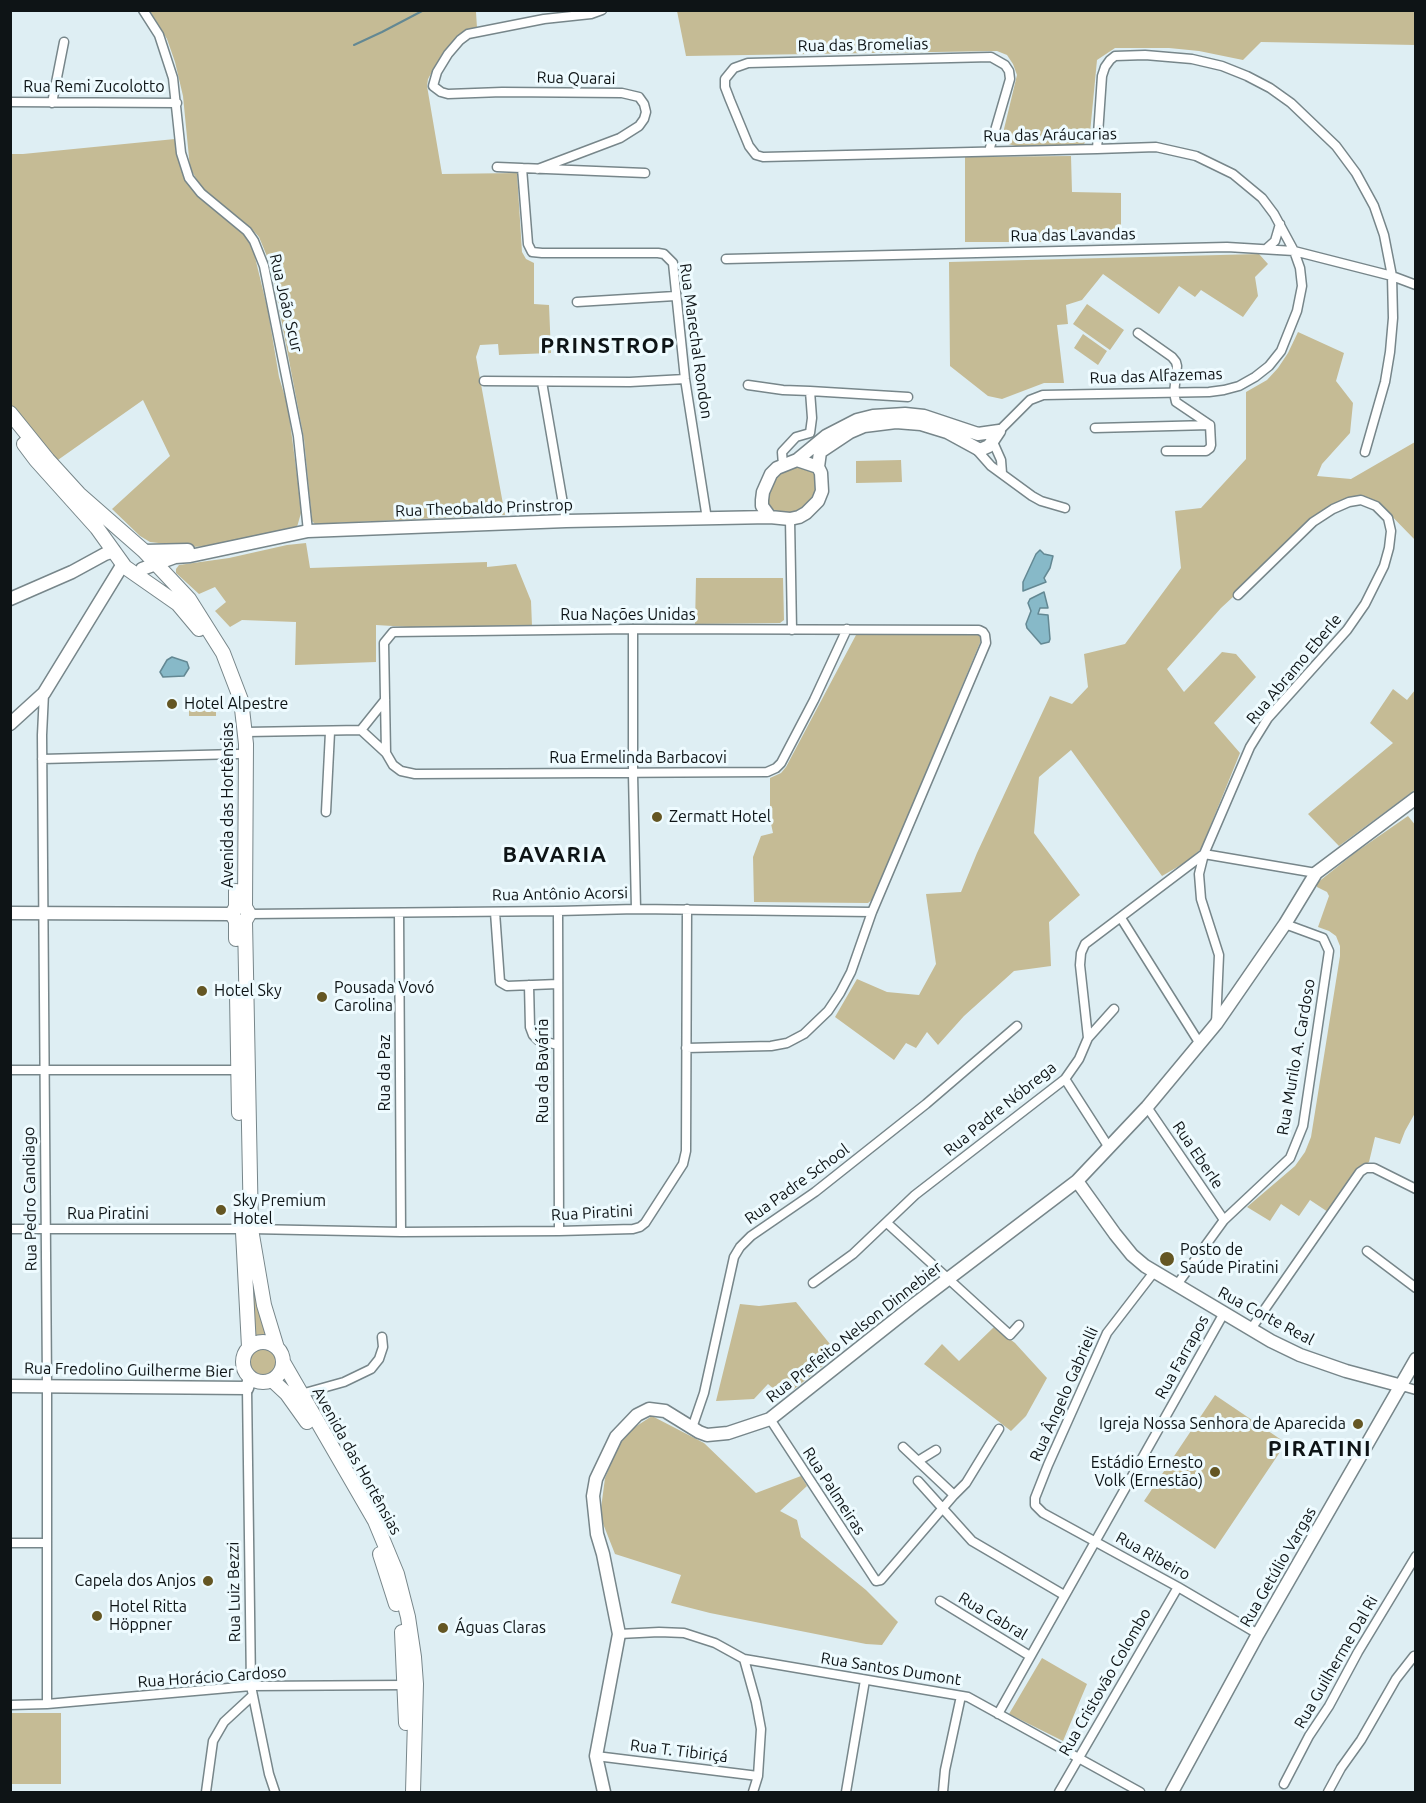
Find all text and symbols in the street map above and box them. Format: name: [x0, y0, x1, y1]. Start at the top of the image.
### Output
street label: Rua das Bromelias: [798, 34, 928, 56]
street label: Rua Quarai: [536, 68, 616, 88]
street label: Rua Remi Zucolotto: [23, 77, 165, 97]
street label: Rua das Aráucarias: [983, 124, 1117, 146]
street label: Rua das Lavandas: [1010, 224, 1136, 246]
street label: Rua João Scur: [265, 252, 307, 354]
street label: Rua Marechal Rondon: [676, 262, 716, 420]
district label: PRINSTROP: [540, 333, 676, 359]
street label: Rua das Alfazemas: [1089, 364, 1223, 388]
street label: Rua Theobaldo Prinstrop: [395, 495, 573, 521]
street label: Rua Nações Unidas: [560, 605, 696, 625]
street label: Rua Abramo Eberle: [1242, 610, 1346, 728]
place label: Hotel Alpestre: [184, 694, 288, 714]
marker: Hotel Alpestre: [165, 697, 179, 711]
street label: Avenida das Hortênsias: [218, 722, 238, 888]
street label: Rua Ermelinda Barbacovi: [549, 748, 727, 768]
place label: Zermatt Hotel: [669, 807, 771, 827]
marker: Zermatt Hotel: [650, 810, 664, 824]
district label: BAVARIA: [502, 842, 608, 868]
street label: Rua Antônio Acorsi: [492, 883, 628, 905]
street label: Rua Murilo A. Cardoso: [1273, 977, 1319, 1137]
place label: Pousada Vovó Carolina: [334, 978, 434, 1016]
place label: Hotel Sky: [214, 981, 282, 1001]
marker: Hotel Sky: [195, 984, 209, 998]
marker: Pousada Vovó Carolina: [315, 990, 329, 1004]
street label: Rua da Bavária: [533, 1019, 553, 1123]
street label: Rua da Paz: [375, 1034, 395, 1112]
street label: Rua Padre Nóbrega: [940, 1058, 1060, 1160]
street label: Rua Eberle: [1168, 1118, 1228, 1192]
street label: Rua Pedro Candiago: [19, 1126, 41, 1272]
street label: Rua Padre School: [741, 1140, 853, 1228]
place label: Sky Premium Hotel: [233, 1191, 326, 1229]
street label: Rua Piratini: [551, 1201, 633, 1225]
marker: Sky Premium Hotel: [214, 1203, 228, 1217]
street label: Rua Piratini: [67, 1204, 149, 1224]
place label: Posto de Saúde Piratini: [1180, 1240, 1279, 1278]
marker: Posto de Saúde Piratini: [1158, 1250, 1176, 1268]
street label: Rua Prefeito Nelson Dinnebier: [762, 1257, 946, 1407]
street label: Rua Corte Real: [1215, 1283, 1317, 1349]
street label: Rua Farrapos: [1151, 1312, 1213, 1402]
street label: Rua Ângelo Gabrielli: [1026, 1324, 1102, 1464]
street label: Rua Fredolino Guilherme Bier: [24, 1359, 234, 1381]
street label: Avenida das Hortênsias: [308, 1384, 406, 1538]
place label: Igreja Nossa Senhora de Aparecida: [1099, 1414, 1346, 1434]
marker: Igreja Nossa Senhora de Aparecida: [1351, 1417, 1365, 1431]
district label: PIRATINI: [1268, 1436, 1372, 1462]
street label: Rua Palmeiras: [799, 1444, 869, 1538]
place label: Estádio Ernesto Volk (Ernestão): [1091, 1453, 1203, 1491]
marker: Estádio Ernesto Volk (Ernestão): [1208, 1465, 1222, 1479]
street label: Rua Getúlio Vargas: [1236, 1504, 1320, 1630]
street label: Rua Ribeiro: [1112, 1528, 1194, 1584]
street label: Rua Luiz Bezzi: [224, 1541, 244, 1643]
place label: Capela dos Anjos: [75, 1571, 196, 1591]
marker: Capela dos Anjos: [201, 1574, 215, 1588]
street label: Rua Cabral: [955, 1588, 1031, 1644]
street label: Rua Guilherme Dal Ri: [1290, 1592, 1382, 1732]
place label: Hotel Ritta Höppner: [109, 1597, 187, 1635]
street label: Rua Cristovão Colombo: [1055, 1605, 1155, 1759]
marker: Hotel Ritta Höppner: [90, 1609, 104, 1623]
place label: Águas Claras: [455, 1618, 546, 1638]
marker: Águas Claras: [436, 1621, 450, 1635]
street label: Rua Santos Dumont: [819, 1648, 963, 1690]
street label: Rua Horácio Cardoso: [137, 1662, 287, 1692]
street label: Rua T. Tibiriçá: [629, 1735, 729, 1767]

